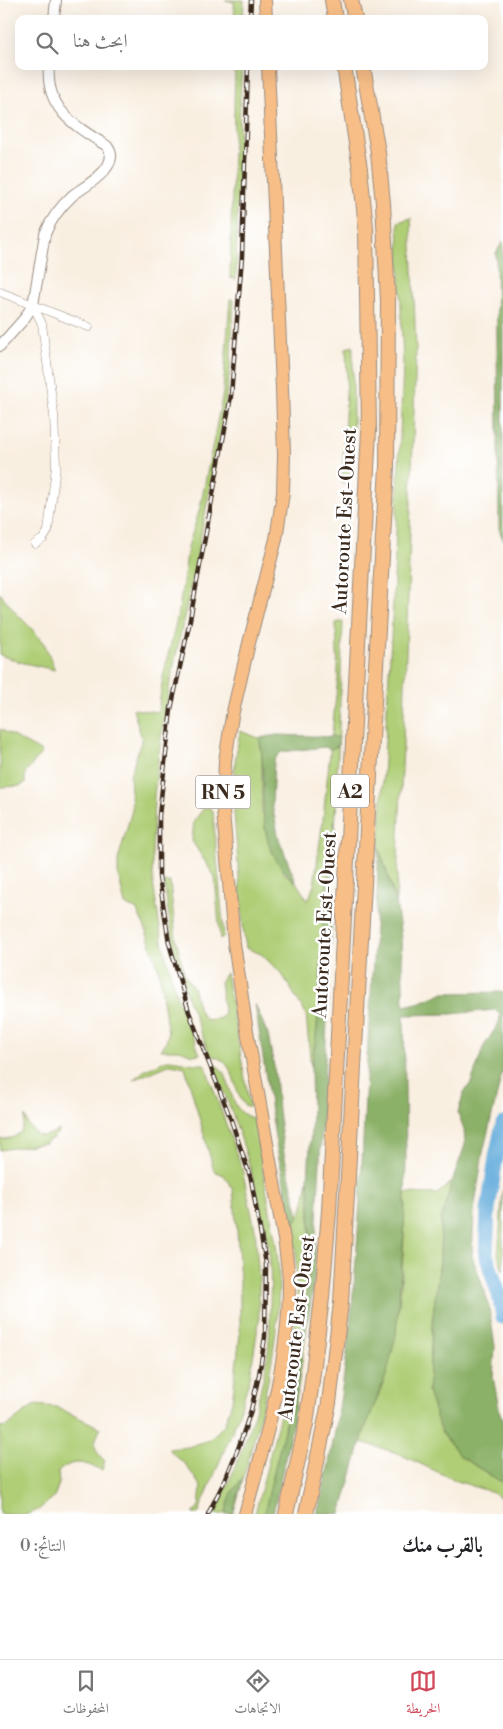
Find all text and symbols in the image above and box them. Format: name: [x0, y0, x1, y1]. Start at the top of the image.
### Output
search box: [15, 15, 488, 70]
icon: search: [33, 29, 61, 57]
text: ابحث هنا: [73, 29, 128, 53]
street label: Autoroute Est-Ouest: [328, 427, 363, 616]
road number: A2: [331, 774, 369, 808]
road number: RN 5: [196, 776, 250, 809]
street label: Autoroute Est-Ouest: [308, 831, 343, 1020]
street label: Autoroute Est-Ouest: [274, 1234, 321, 1423]
text: بالقرب منك: [402, 1533, 483, 1559]
text: النتائج: 0: [20, 1536, 66, 1556]
tab: المحفوظات: [63, 1667, 109, 1722]
tab: الاتجاهات: [234, 1667, 281, 1722]
tab: الخريطة: [406, 1667, 440, 1722]

